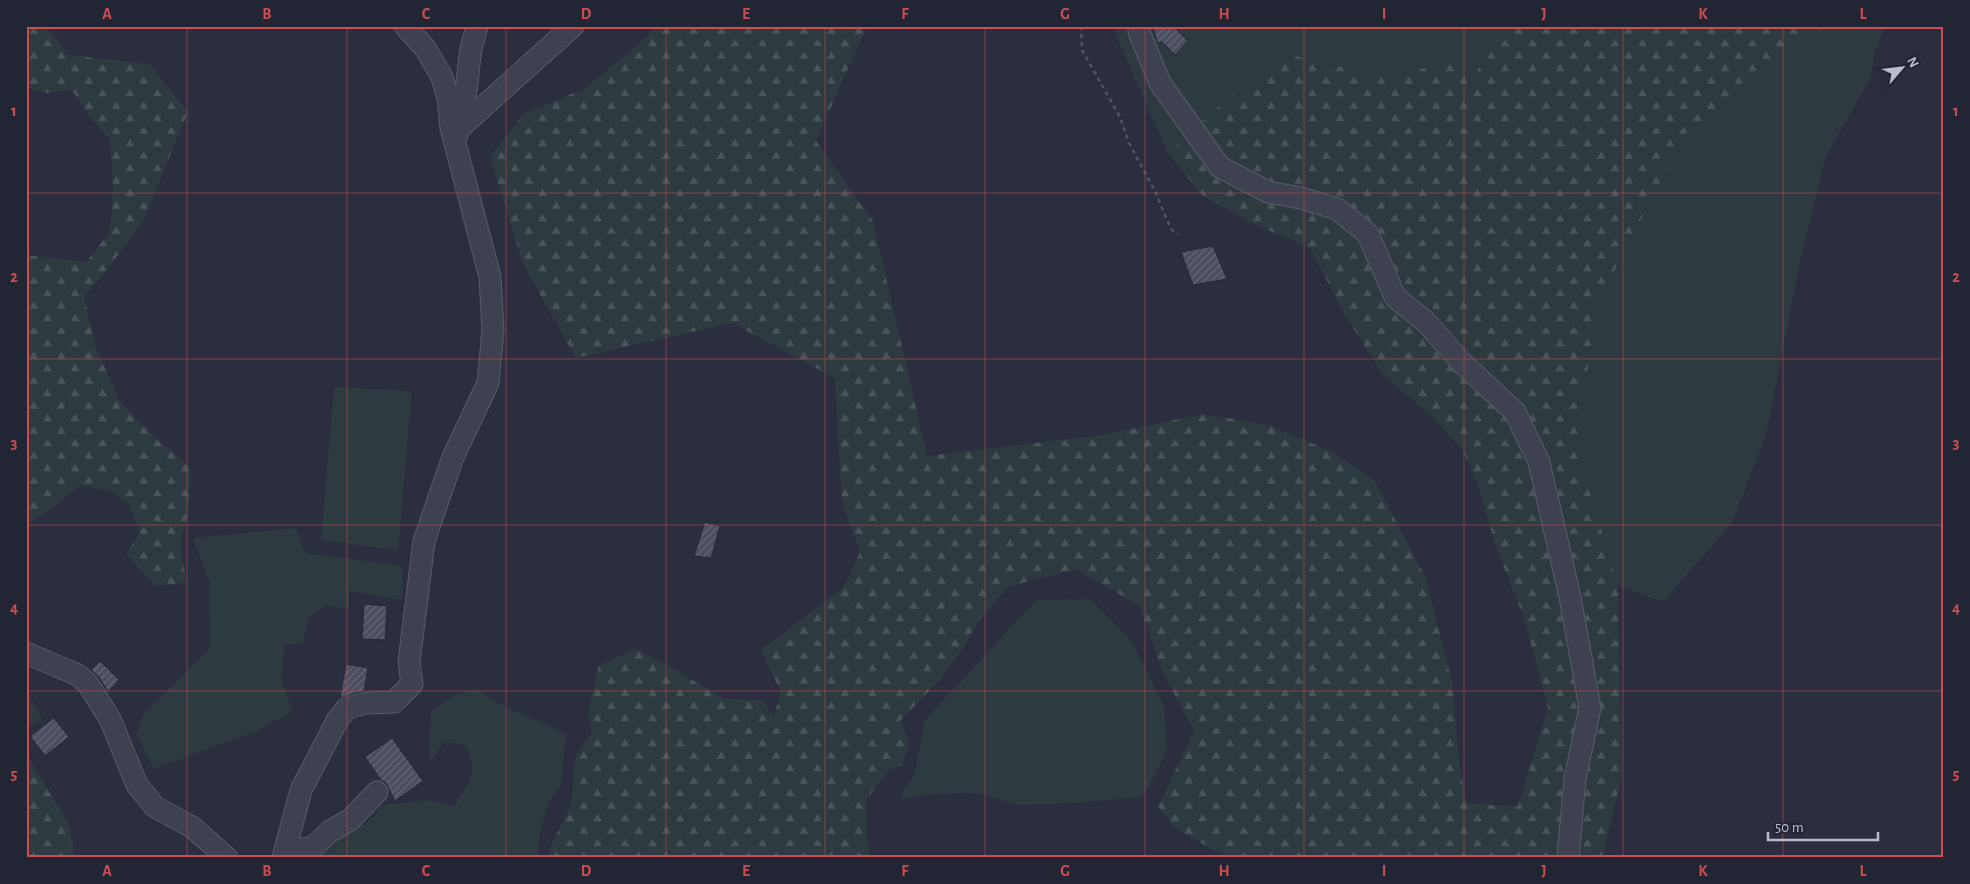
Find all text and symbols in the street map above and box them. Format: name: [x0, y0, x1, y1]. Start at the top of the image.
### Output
text: A: [102, 6, 112, 22]
text: B: [262, 6, 272, 22]
text: C: [422, 6, 431, 22]
text: D: [581, 6, 592, 22]
text: E: [742, 6, 750, 22]
text: F: [901, 6, 909, 22]
text: G: [1060, 6, 1070, 22]
text: H: [1218, 6, 1230, 22]
text: I: [1382, 6, 1386, 22]
text: J: [1541, 6, 1547, 22]
text: K: [1698, 6, 1708, 22]
text: L: [1860, 6, 1867, 22]
north arrow: [1878, 42, 1928, 92]
text: N: [1904, 55, 1921, 70]
text: 1: [11, 103, 17, 119]
text: 1: [1953, 103, 1959, 119]
text: 2: [10, 269, 18, 285]
text: 2: [1952, 269, 1960, 285]
text: 3: [11, 435, 18, 451]
text: 3: [1953, 435, 1960, 451]
text: 4: [10, 600, 18, 616]
text: 4: [1952, 600, 1960, 616]
text: 5: [11, 766, 18, 782]
text: 5: [1953, 766, 1960, 782]
scale bar: [1768, 809, 1878, 841]
text: 50 m: [1775, 820, 1804, 835]
text: A: [102, 863, 112, 879]
text: B: [262, 863, 272, 879]
text: C: [422, 863, 431, 879]
text: D: [581, 863, 592, 879]
text: E: [742, 863, 750, 879]
text: F: [901, 863, 909, 879]
text: G: [1060, 863, 1070, 879]
text: H: [1218, 863, 1230, 879]
text: I: [1382, 863, 1386, 879]
text: J: [1541, 863, 1547, 879]
text: K: [1698, 863, 1708, 879]
text: L: [1860, 863, 1867, 879]

